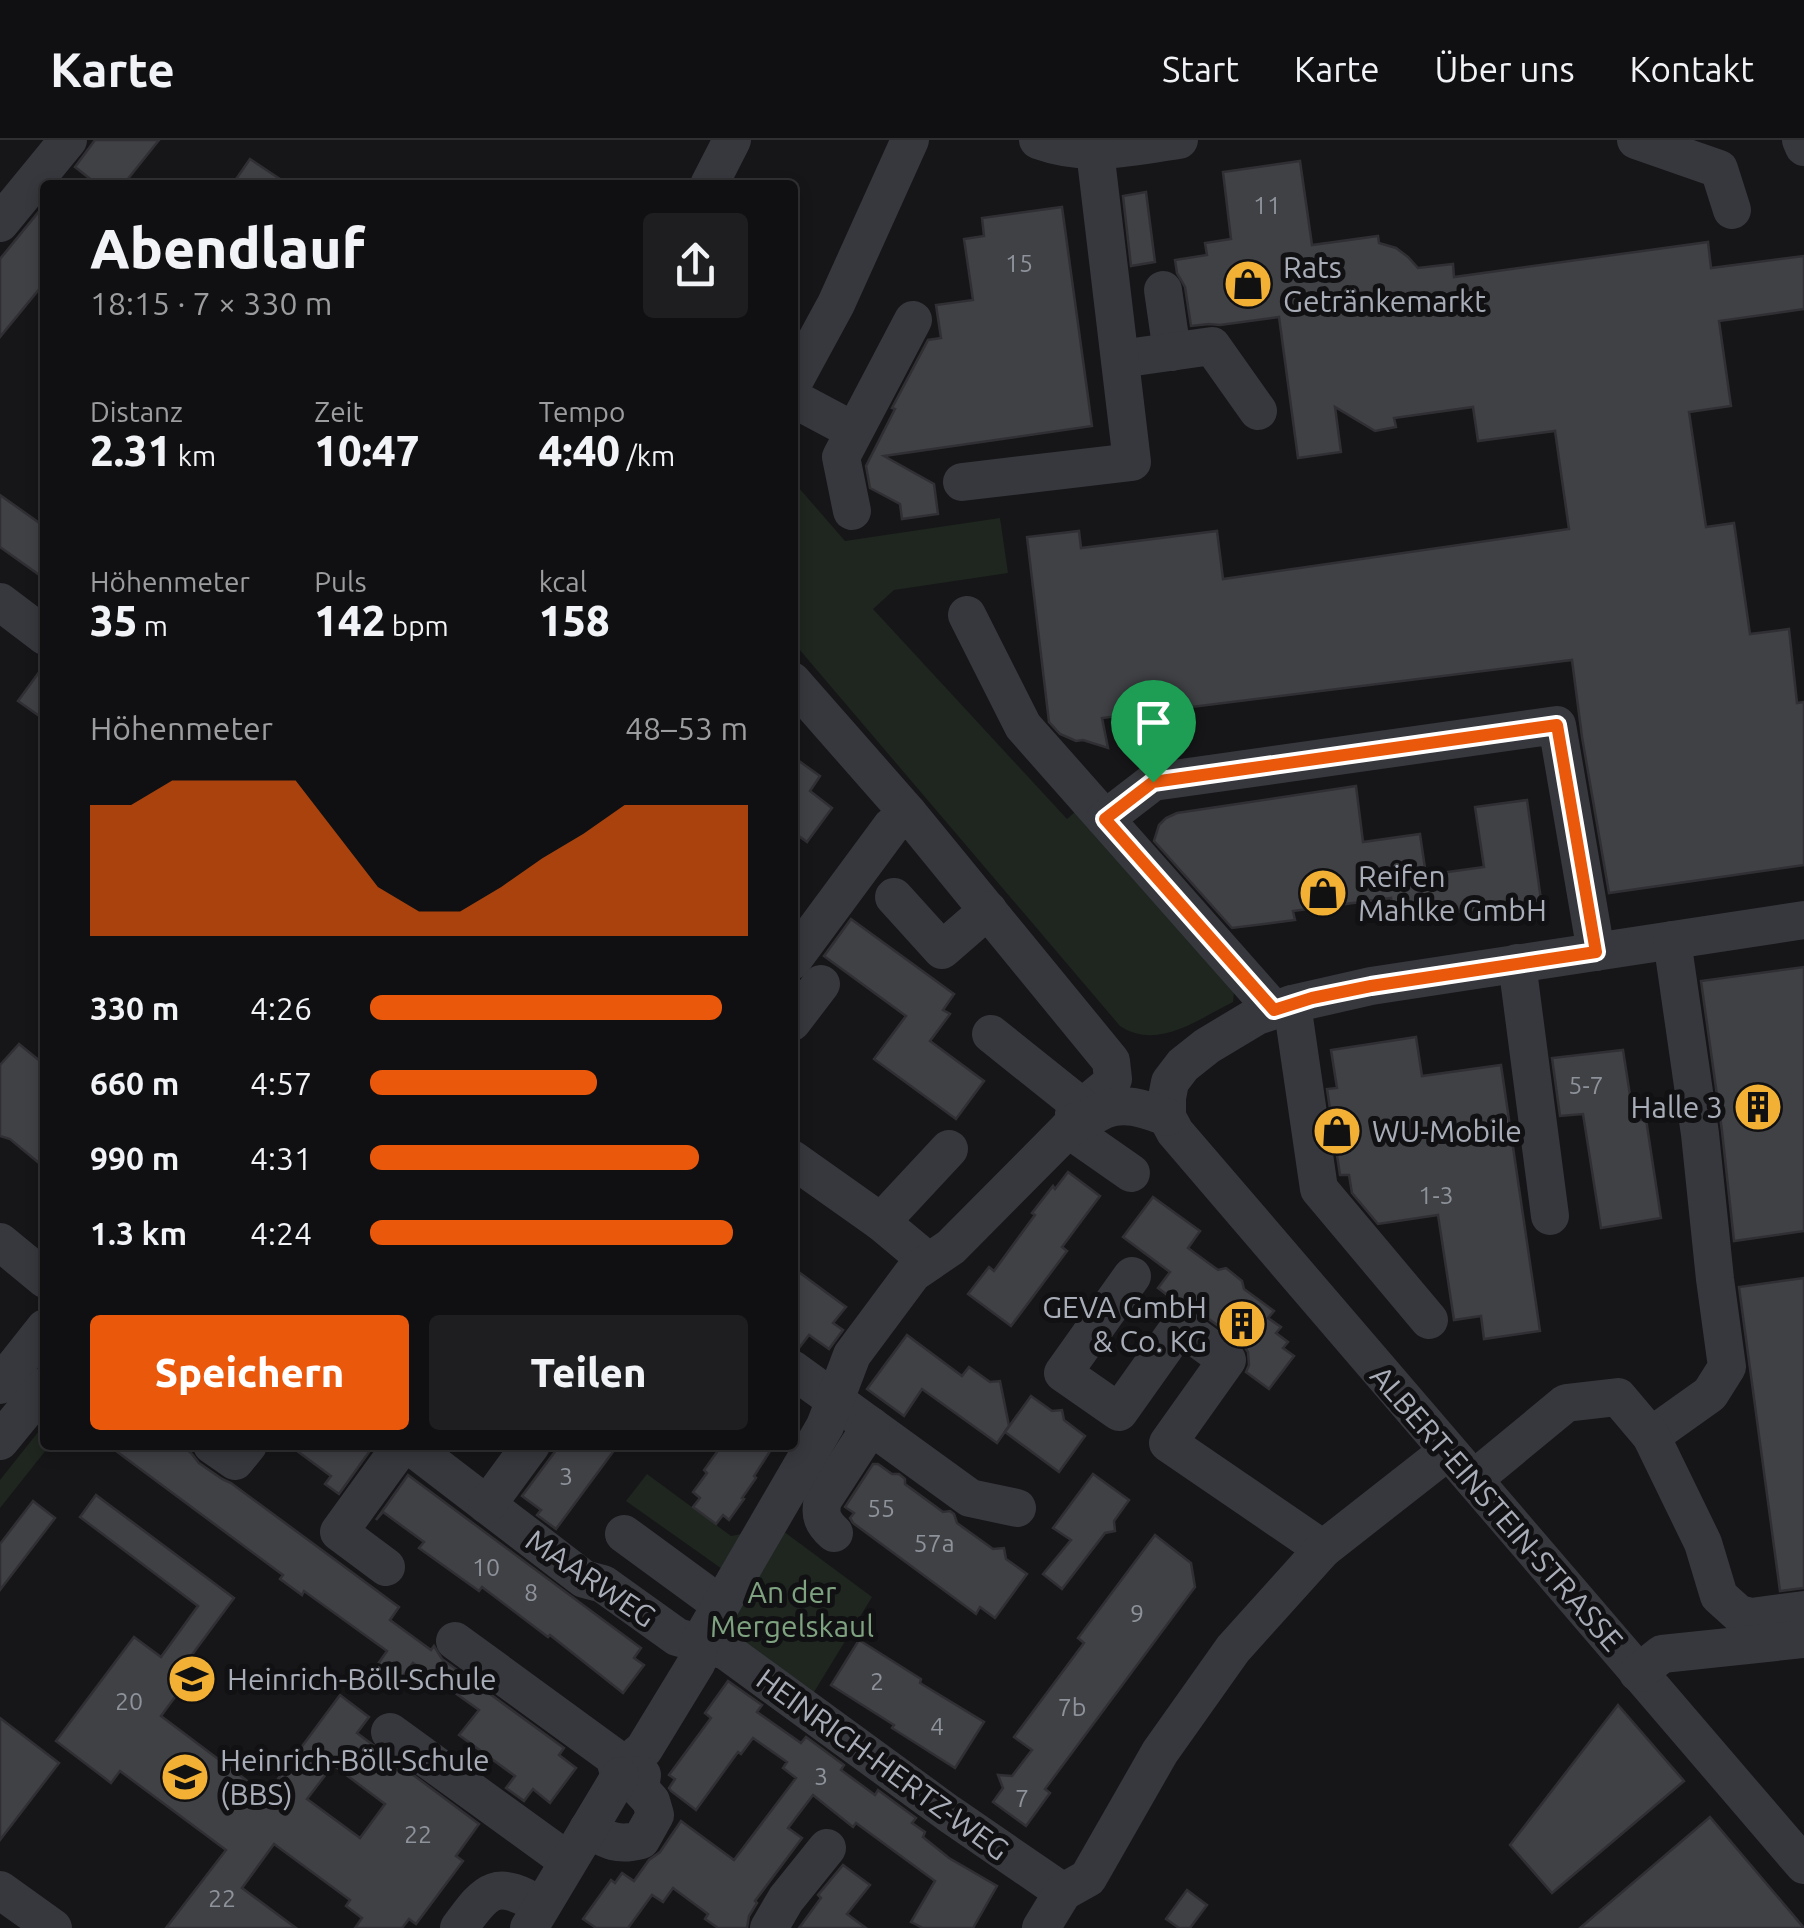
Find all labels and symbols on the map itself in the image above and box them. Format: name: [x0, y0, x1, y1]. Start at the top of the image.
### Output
house number: 11: [1253, 191, 1281, 219]
house number: 15: [1005, 249, 1033, 277]
place label: Rats Getränkemarkt: [1283, 250, 1486, 318]
shop icon: Rats Getränkemarkt: [1222, 258, 1274, 310]
pin: [1111, 680, 1196, 783]
place label: Reifen Mahlke GmbH: [1358, 859, 1547, 927]
shop icon: Reifen Mahlke GmbH: [1297, 867, 1349, 919]
house number: 5-7: [1568, 1071, 1604, 1099]
building icon: Halle 3: [1732, 1081, 1784, 1133]
place label: Halle 3: [1631, 1090, 1723, 1124]
shop icon: WU-Mobile: [1311, 1105, 1363, 1157]
place label: WU-Mobile: [1372, 1114, 1522, 1148]
house number: 1-3: [1418, 1181, 1454, 1209]
place label: GEVA GmbH & Co. KG: [1042, 1290, 1207, 1358]
building icon: GEVA GmbH & Co. KG: [1216, 1298, 1268, 1350]
street label: ALBERT-EINSTEIN-STRASSE: [1364, 1359, 1630, 1657]
house number: 3: [559, 1462, 573, 1490]
house number: 55: [867, 1494, 895, 1522]
street label: MAARWEG: [520, 1522, 662, 1634]
house number: 57a: [913, 1529, 955, 1557]
house number: 10: [472, 1553, 500, 1581]
park label: An der Mergelskaul: [710, 1575, 874, 1643]
house number: 8: [524, 1578, 538, 1606]
house number: 9: [1130, 1599, 1144, 1627]
school or university icon: Heinrich-Böll-Schule: [166, 1653, 218, 1705]
street label: HEINRICH-HERTZ-WEG: [751, 1661, 1015, 1867]
place label: Heinrich-Böll-Schule: [227, 1662, 497, 1696]
house number: 2: [870, 1667, 884, 1695]
house number: 20: [115, 1687, 143, 1715]
house number: 7b: [1058, 1693, 1086, 1721]
house number: 4: [930, 1712, 944, 1740]
place label: Heinrich-Böll-Schule (BBS): [220, 1743, 490, 1811]
school or university icon: Heinrich-Böll-Schule (BBS): [159, 1751, 211, 1803]
house number: 3: [814, 1762, 828, 1790]
house number: 7: [1015, 1784, 1029, 1812]
house number: 22: [404, 1820, 432, 1848]
house number: 22: [208, 1884, 236, 1912]

